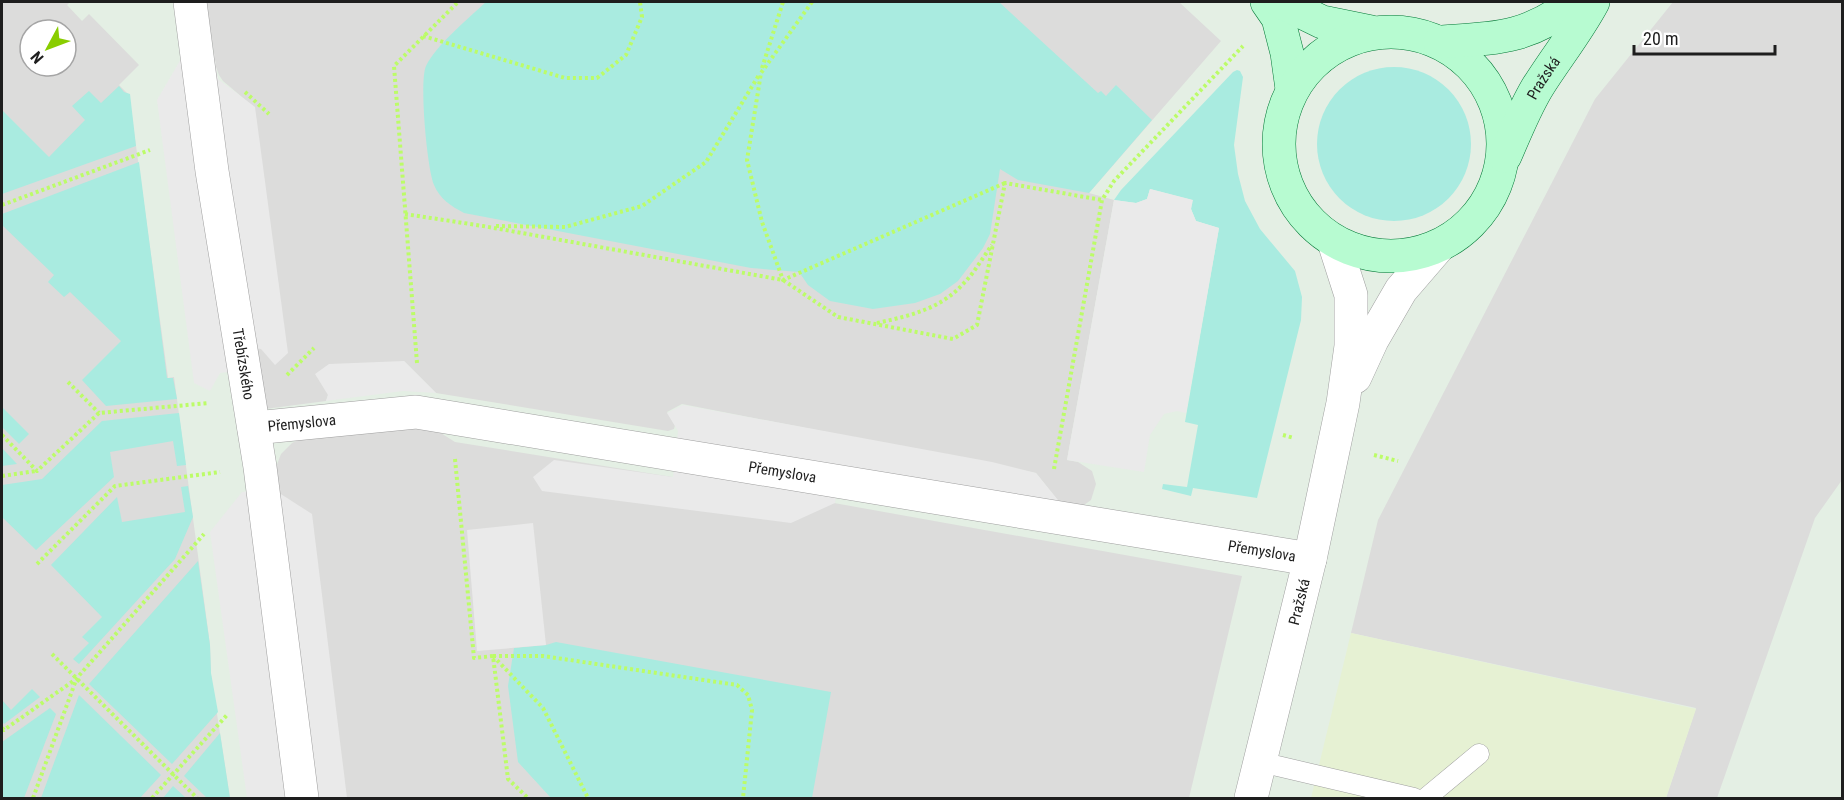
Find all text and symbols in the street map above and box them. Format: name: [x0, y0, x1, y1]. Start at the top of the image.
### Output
north arrow: [18, 18, 78, 78]
scale bar: [1634, 18, 1775, 56]
text: 20 m: [1643, 28, 1678, 49]
text: N: [27, 48, 47, 67]
street label: Pražská: [1523, 53, 1564, 103]
street label: Třebízského: [229, 327, 258, 401]
street label: Přemyslova: [267, 411, 337, 436]
street label: Přemyslova: [747, 458, 818, 487]
street label: Přemyslova: [1227, 537, 1297, 566]
street label: Pražská: [1285, 577, 1314, 627]

